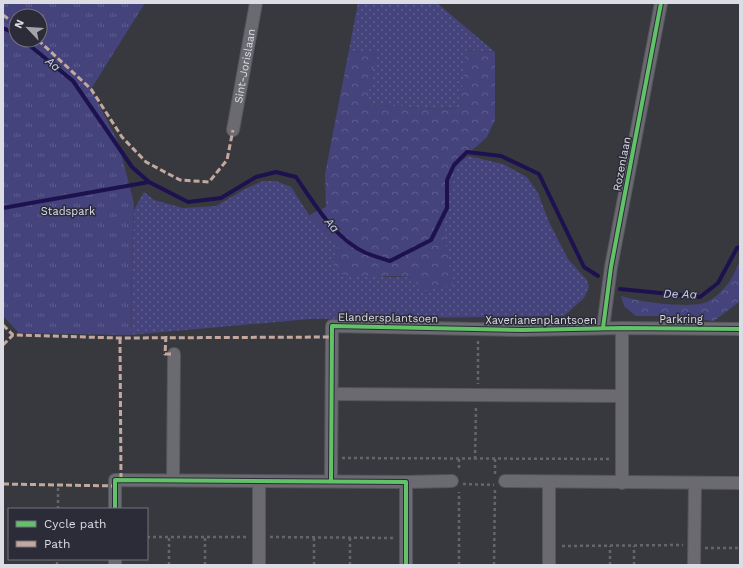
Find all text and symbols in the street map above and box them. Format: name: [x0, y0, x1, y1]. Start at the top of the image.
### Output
north arrow: [8, 8, 48, 48]
text: N: [12, 18, 27, 30]
street label: Sint-Jorislaan: [231, 28, 258, 104]
water label: Aa: [42, 53, 64, 75]
street label: Rozenlaan: [610, 136, 634, 192]
park label: Stadspark: [41, 205, 95, 218]
water label: Aa: [321, 214, 343, 236]
water label: De Aa: [663, 286, 698, 302]
street label: Elandersplantsoen: [338, 311, 438, 325]
street label: Parkring: [659, 313, 703, 326]
street label: Xaverianenplantsoen: [485, 314, 597, 327]
legend: [8, 508, 148, 560]
text: Cycle path: [44, 517, 106, 531]
text: Path: [44, 537, 70, 551]

